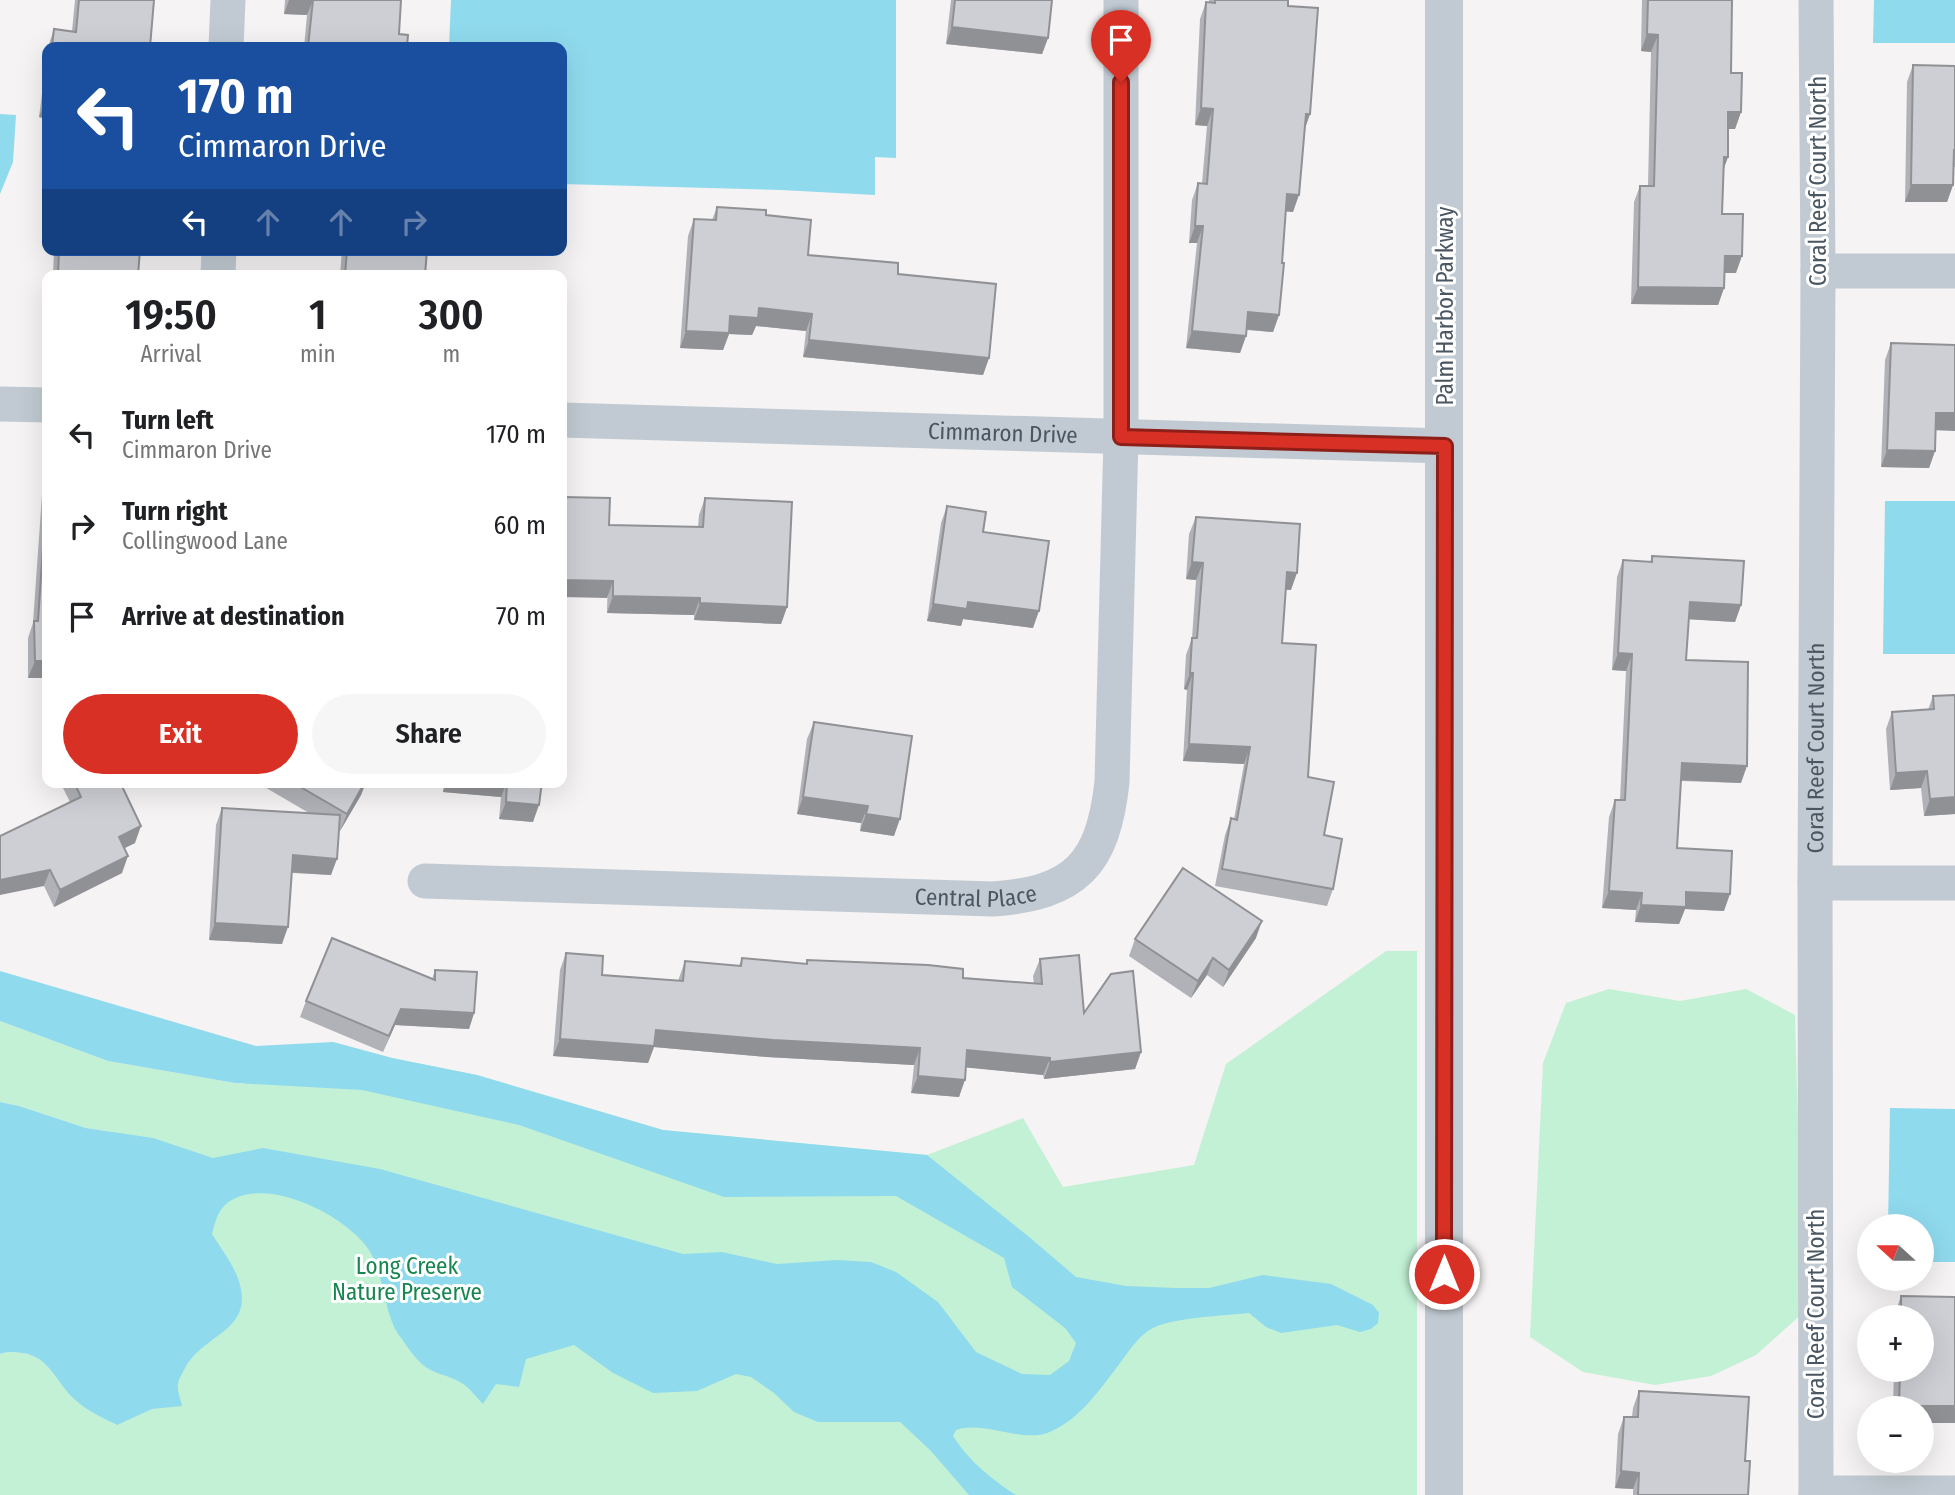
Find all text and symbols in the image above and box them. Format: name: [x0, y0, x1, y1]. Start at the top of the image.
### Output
pin: [1091, 10, 1151, 82]
icon: arrive: [1102, 21, 1140, 59]
text: 170 m: [178, 67, 294, 126]
icon: left: [63, 70, 154, 161]
street label: Coral Reef Court North: [1804, 76, 1832, 286]
text: Cimmaron Drive: [178, 127, 386, 165]
icon: left: [176, 203, 214, 241]
icon: ahead: [249, 203, 287, 241]
icon: ahead: [322, 203, 360, 241]
icon: right: [395, 203, 433, 241]
street label: Palm Harbor Parkway: [1431, 206, 1459, 405]
text: 19:50: [125, 290, 217, 340]
text: 1: [309, 290, 327, 340]
text: 300: [419, 290, 484, 340]
text: Arrival: [141, 340, 201, 368]
text: min: [300, 340, 336, 368]
text: m: [442, 340, 460, 368]
text: Turn left: [122, 405, 214, 436]
icon: left: [63, 416, 101, 454]
street label: Cimmaron Drive: [927, 417, 1078, 449]
text: 170 m: [486, 419, 546, 450]
text: Cimmaron Drive: [122, 436, 272, 464]
text: Turn right: [122, 496, 228, 527]
icon: right: [63, 507, 101, 545]
text: 60 m: [493, 510, 546, 541]
text: Collingwood Lane: [122, 527, 288, 555]
icon: arrive: [63, 598, 101, 636]
text: Arrive at destination: [122, 601, 345, 632]
text: 70 m: [496, 601, 546, 632]
street label: Coral Reef Court North: [1801, 643, 1830, 853]
button: Exit: [63, 694, 298, 774]
button: Share: [312, 694, 546, 774]
street label: Central Place: [914, 879, 1039, 913]
street label: Coral Reef Court North: [1802, 1209, 1830, 1419]
north arrow: [1857, 1214, 1934, 1292]
map controls: [1857, 1214, 1934, 1473]
position arrow: [1407, 1237, 1481, 1311]
park label: Long Creek Nature Preserve: [332, 1252, 482, 1306]
button: +: [1857, 1305, 1934, 1382]
button: −: [1857, 1396, 1934, 1473]

